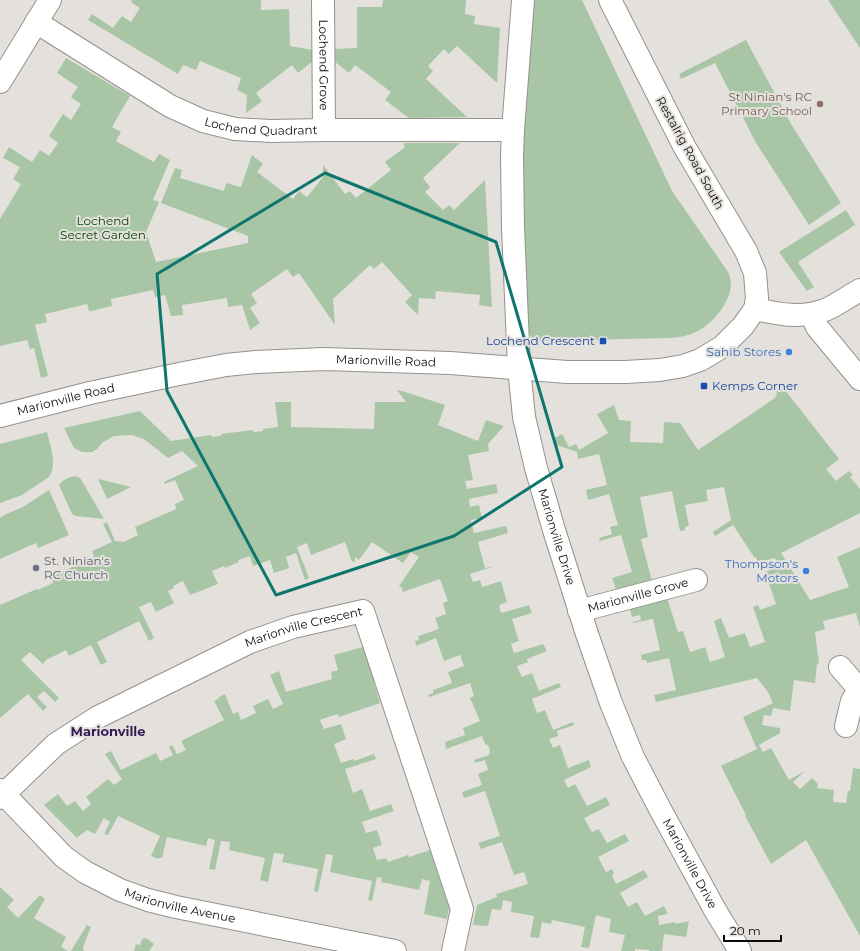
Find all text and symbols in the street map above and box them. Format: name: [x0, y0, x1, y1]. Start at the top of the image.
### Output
street label: Lochend Grove: [316, 20, 332, 110]
place label: St Ninian's RC Primary School: [721, 89, 812, 118]
street label: Restalrig Road South: [653, 94, 728, 212]
marker: St Ninian's RC Primary School: [815, 99, 825, 109]
street label: Lochend Quadrant: [203, 114, 318, 138]
park label: Lochend Secret Garden: [60, 213, 146, 242]
place label: Lochend Crescent: [486, 333, 595, 348]
marker: Lochend Crescent: [598, 336, 608, 346]
place label: Sahib Stores: [707, 344, 781, 359]
marker: Sahib Stores: [784, 347, 794, 357]
street label: Marionville Road: [336, 351, 436, 370]
place label: Kemps Corner: [712, 378, 798, 393]
street label: Marionville Road: [15, 380, 116, 418]
marker: Kemps Corner: [699, 381, 709, 391]
street label: Marionville Drive: [535, 487, 579, 587]
place label: St. Ninian's RC Church: [44, 553, 110, 582]
place label: Thompson's Motors: [725, 556, 798, 585]
marker: St. Ninian's RC Church: [31, 563, 41, 573]
marker: Thompson's Motors: [801, 566, 811, 576]
street label: Marionville Grove: [586, 574, 690, 615]
street label: Marionville Crescent: [242, 603, 364, 650]
district label: Marionville: [71, 723, 146, 739]
street label: Marionville Drive: [660, 816, 721, 911]
street label: Marionville Avenue: [123, 884, 237, 926]
scale bar: [724, 917, 781, 943]
text: 20 m: [730, 923, 761, 938]

